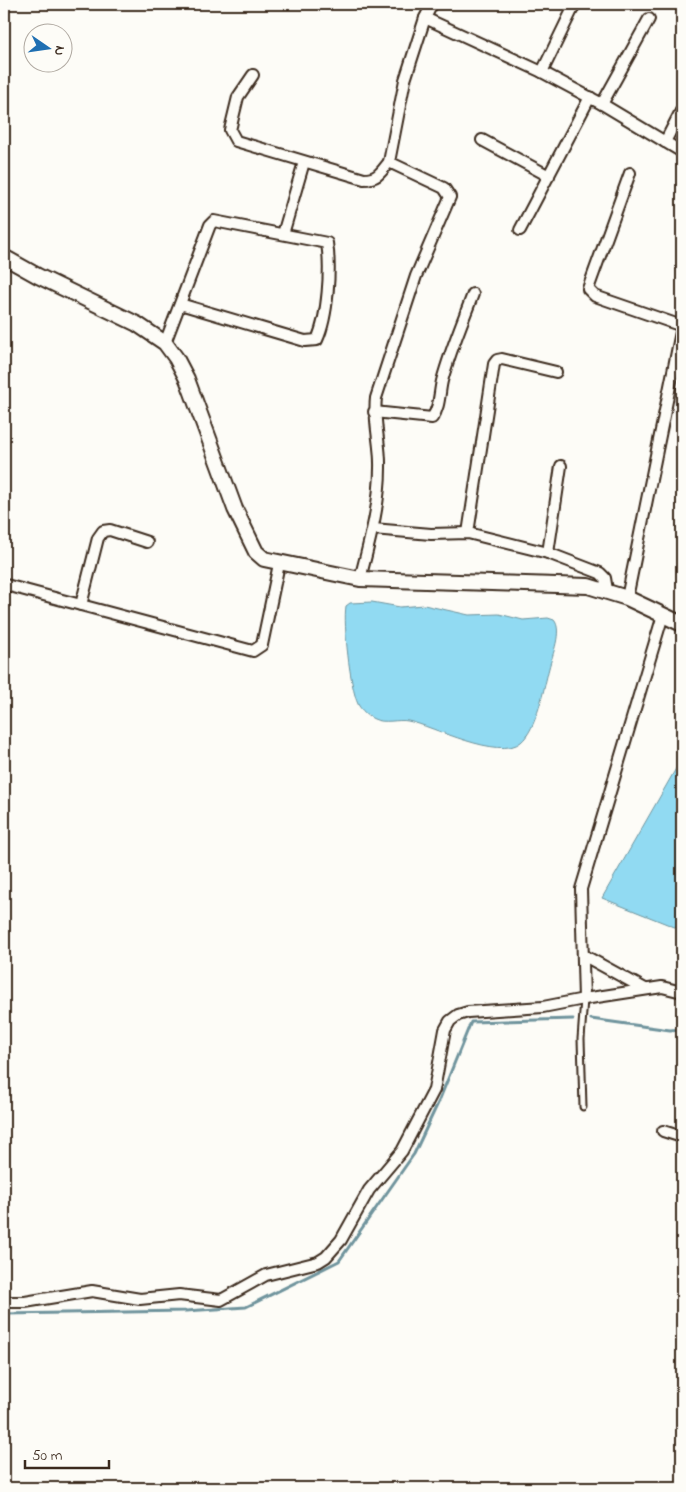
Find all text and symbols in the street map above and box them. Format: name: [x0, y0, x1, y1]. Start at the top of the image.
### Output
north arrow: [22, 22, 72, 72]
text: N: [48, 44, 70, 58]
scale bar: [25, 1437, 109, 1469]
text: 50 m: [32, 1445, 63, 1467]

